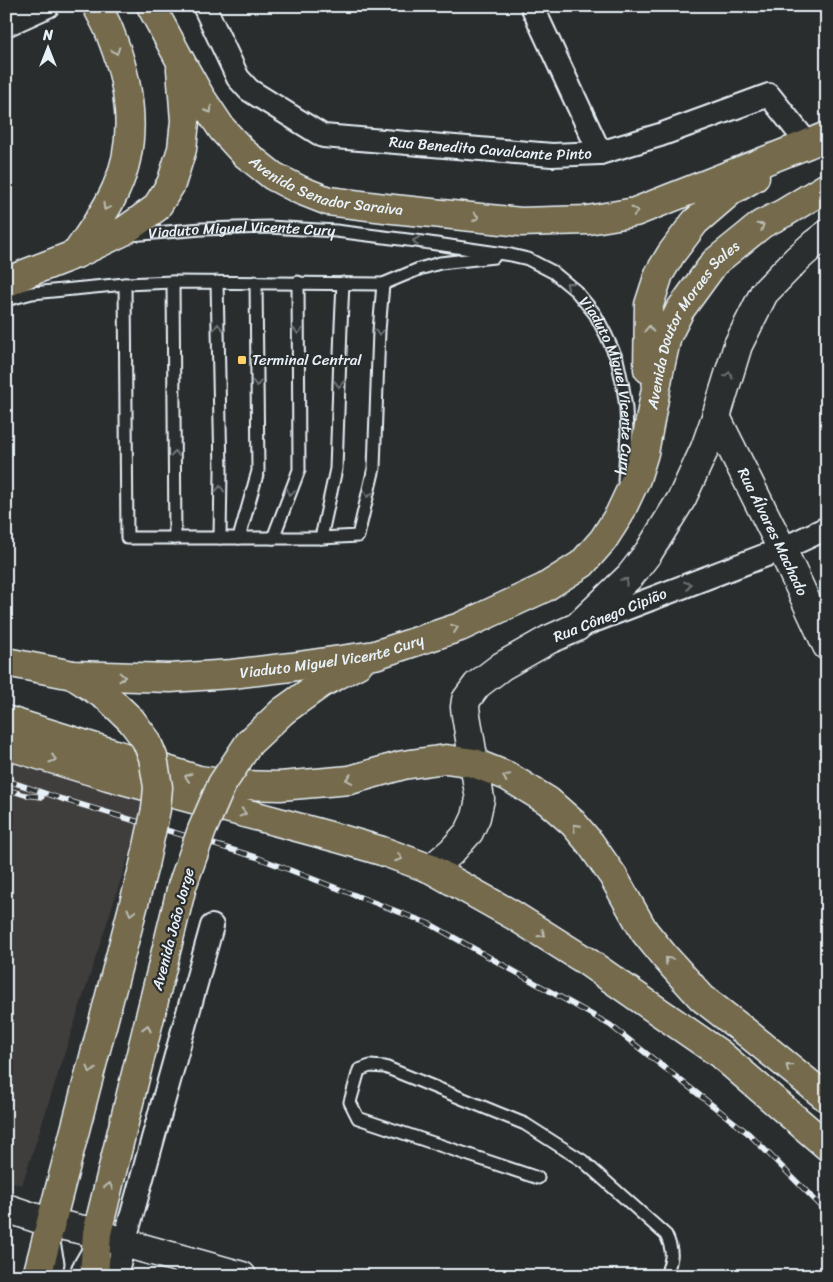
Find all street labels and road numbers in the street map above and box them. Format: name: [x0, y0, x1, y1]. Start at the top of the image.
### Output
street label: Rua Benedito Cavalcante Pinto: [388, 129, 593, 168]
street label: Avenida Senador Saraiva: [243, 148, 405, 223]
street label: Viaduto Miguel Vicente Cury: [147, 214, 336, 246]
street label: Avenida Doutor Moraes Sales: [639, 233, 746, 412]
street label: Viaduto Miguel Vicente Cury: [572, 290, 640, 476]
street label: Rua Álvares Machado: [730, 463, 815, 601]
street label: Rua Cônego Cipião: [549, 580, 671, 650]
street label: Viaduto Miguel Vicente Cury: [238, 627, 428, 686]
street label: Avenida João Jorge: [144, 865, 202, 994]

